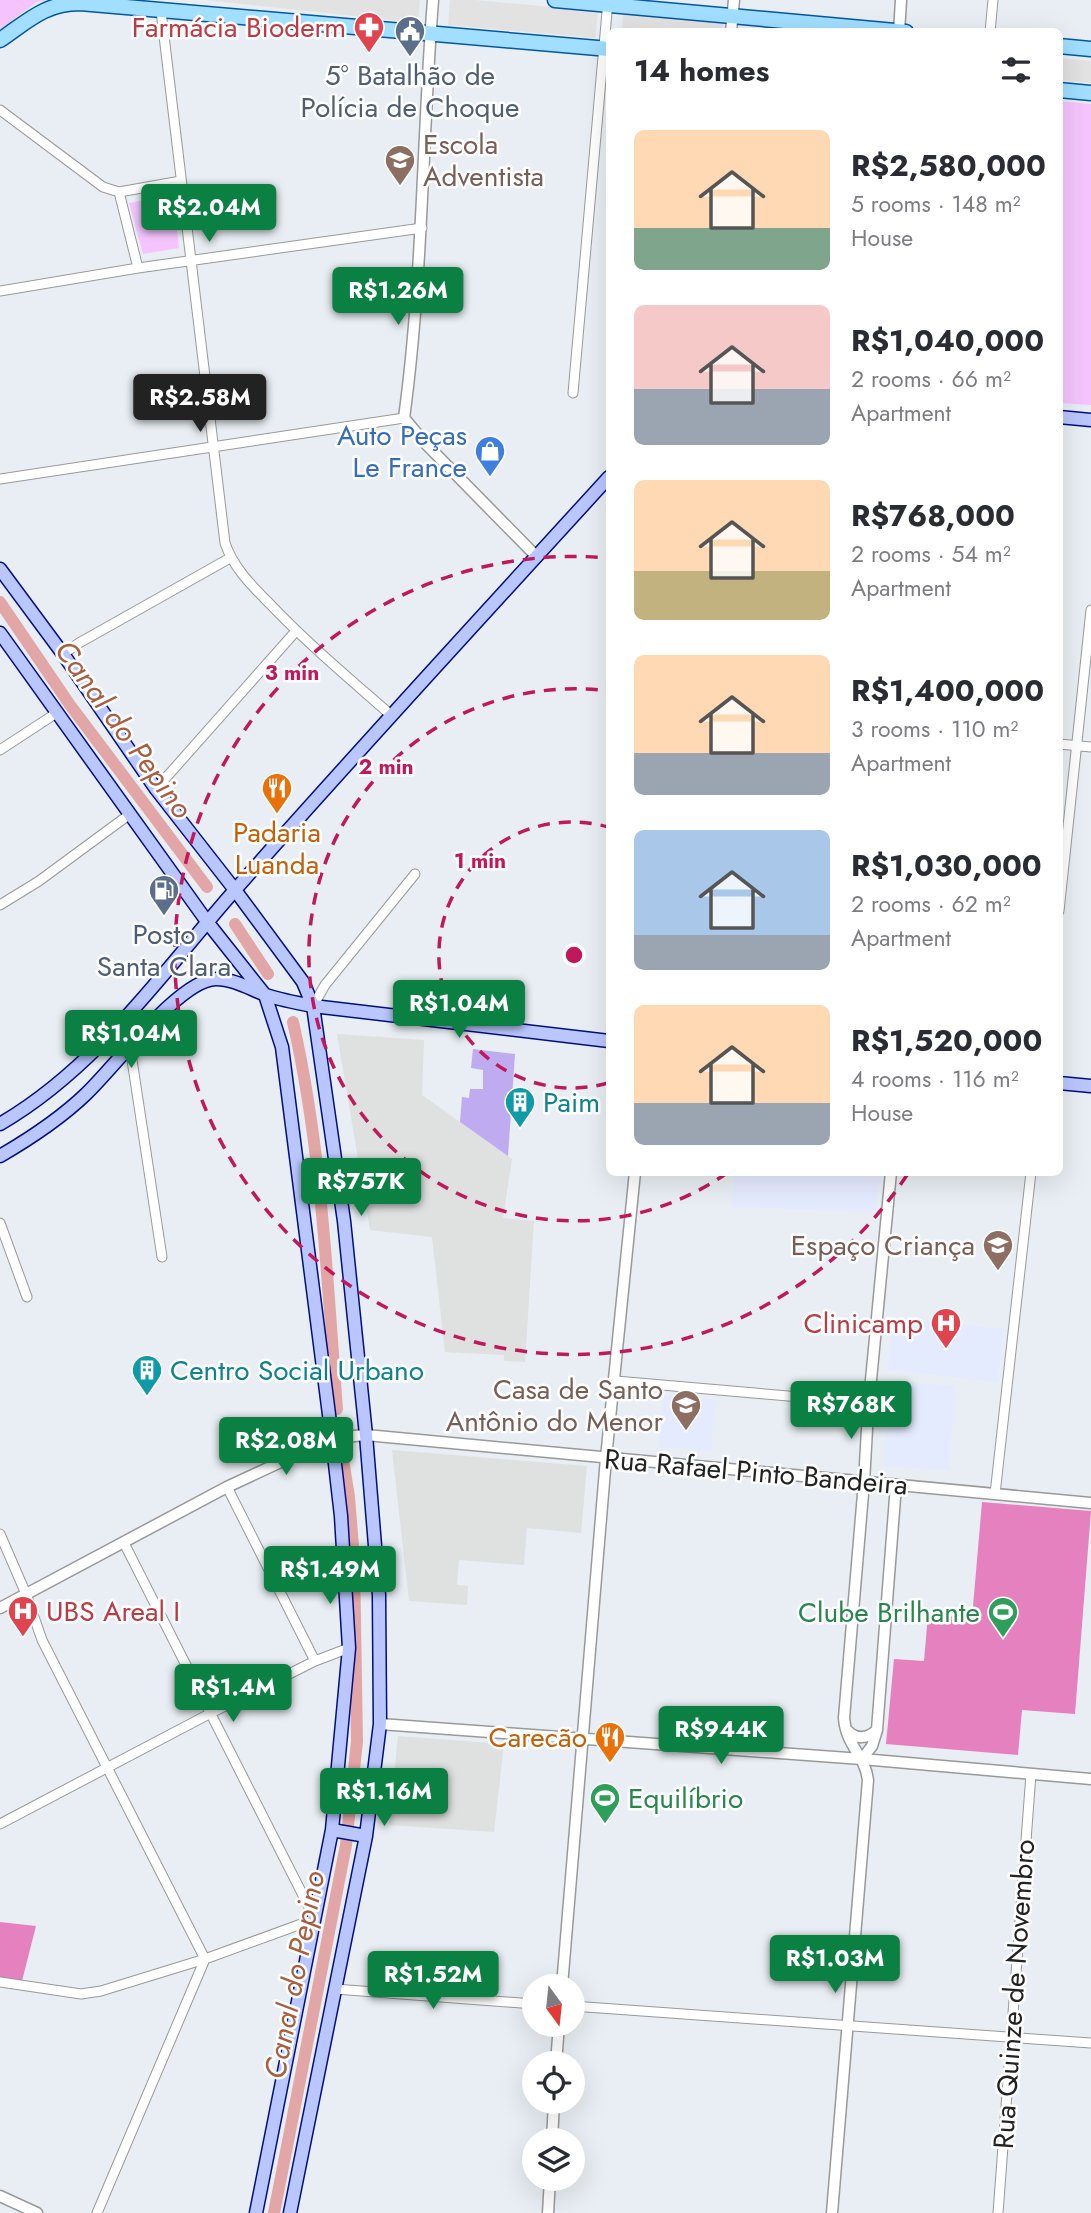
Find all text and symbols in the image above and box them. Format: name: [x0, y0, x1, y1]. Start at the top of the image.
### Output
place label: Farmácia Bioderm: [132, 7, 346, 48]
pharmacy icon: Farmácia Bioderm: [352, 10, 386, 54]
public building icon: 5º Batalhão de Polícia de Choque: [393, 14, 427, 58]
text: 14 homes: [634, 49, 769, 92]
icon: filters: [997, 51, 1035, 89]
place label: 5º Batalhão de Polícia de Choque: [300, 55, 520, 128]
place label: Escola Adventista: [423, 124, 544, 197]
school or university icon: Escola Adventista: [383, 143, 417, 187]
text: R$2,580,000: [851, 144, 1046, 187]
icon: home: [690, 158, 774, 242]
pin: R$2.04M: [144, 184, 274, 244]
text: 5 rooms · 148 m²: [851, 187, 1021, 221]
text: R$2.04M: [157, 190, 261, 224]
text: House: [851, 221, 913, 255]
pin: R$1.26M: [333, 268, 463, 327]
text: R$1.26M: [348, 273, 448, 307]
text: R$1,040,000: [851, 319, 1044, 362]
icon: home: [690, 333, 774, 417]
text: 2 rooms · 66 m²: [851, 362, 1011, 396]
pin: R$2.58M: [135, 374, 265, 434]
text: R$2.58M: [149, 380, 251, 414]
text: Apartment: [851, 396, 951, 430]
place label: Auto Peças Le France: [337, 415, 467, 488]
shop icon: Auto Peças Le France: [473, 434, 507, 478]
text: R$768,000: [851, 494, 1015, 537]
icon: home: [690, 508, 774, 592]
text: 2 rooms · 54 m²: [851, 537, 1011, 571]
text: Apartment: [851, 571, 951, 605]
water label: Canal do Pepino: [45, 631, 203, 827]
text: 3 min: [265, 658, 319, 688]
text: R$1,400,000: [851, 669, 1044, 712]
icon: home: [690, 683, 774, 767]
text: 3 rooms · 110 m²: [851, 712, 1018, 746]
text: Apartment: [851, 746, 951, 780]
text: 2 min: [358, 752, 414, 782]
restaurant icon: Padaria Luanda: [260, 771, 294, 815]
place label: Padaria Luanda: [233, 812, 321, 885]
text: R$1,030,000: [851, 844, 1042, 887]
text: 1 min: [454, 846, 506, 876]
icon: home: [690, 858, 774, 942]
fuel station icon: Posto Santa Clara: [147, 873, 181, 917]
text: 2 rooms · 62 m²: [851, 887, 1011, 921]
place label: Posto Santa Clara: [97, 914, 231, 987]
text: Apartment: [851, 921, 951, 955]
centre of rings: [562, 943, 586, 967]
pin: R$1.04M: [394, 981, 524, 1040]
text: R$1.04M: [409, 986, 509, 1020]
pin: R$1.04M: [66, 1010, 196, 1070]
text: R$1.04M: [81, 1016, 181, 1050]
text: R$1,520,000: [851, 1019, 1042, 1062]
icon: home: [690, 1033, 774, 1117]
text: 4 rooms · 116 m²: [851, 1062, 1019, 1096]
place label: Paim: [543, 1082, 600, 1123]
building icon: Paim: [503, 1085, 537, 1129]
text: House: [851, 1096, 913, 1130]
pin: R$757K: [304, 1158, 418, 1218]
text: R$757K: [317, 1164, 405, 1198]
place label: Espaço Criança: [791, 1225, 975, 1266]
school or university icon: Espaço Criança: [981, 1228, 1015, 1272]
place label: Clinicamp: [803, 1303, 923, 1344]
hospital icon: Clinicamp: [929, 1306, 963, 1350]
place label: Centro Social Urbano: [170, 1350, 424, 1391]
building icon: Centro Social Urbano: [130, 1353, 164, 1397]
place label: Casa de Santo Antônio do Menor: [446, 1369, 663, 1442]
pin: R$768K: [794, 1382, 908, 1441]
text: R$768K: [807, 1387, 895, 1421]
school or university icon: Casa de Santo Antônio do Menor: [669, 1388, 703, 1432]
pin: R$2.08M: [221, 1418, 351, 1477]
text: R$2.08M: [235, 1423, 337, 1457]
street label: Rua Rafael Pinto Bandeira: [603, 1438, 909, 1506]
pin: R$1.49M: [265, 1546, 395, 1606]
text: R$1.49M: [280, 1552, 380, 1586]
place label: UBS Areal I: [46, 1591, 180, 1632]
place label: Clube Brilhante: [798, 1592, 980, 1633]
hospital icon: UBS Areal I: [6, 1594, 40, 1638]
sports icon: Clube Brilhante: [986, 1595, 1020, 1639]
pin: R$1.4M: [176, 1664, 290, 1724]
text: R$1.4M: [191, 1670, 275, 1704]
pin: R$944K: [664, 1706, 778, 1766]
text: R$944K: [675, 1712, 767, 1746]
place label: Carecão: [488, 1717, 587, 1758]
restaurant icon: Carecão: [593, 1720, 627, 1764]
pin: R$1.16M: [319, 1769, 449, 1828]
text: R$1.16M: [336, 1774, 432, 1808]
place label: Equilíbrio: [628, 1778, 743, 1819]
sports icon: Equilíbrio: [588, 1781, 622, 1825]
street label: Rua Quinze de Novembro: [983, 1838, 1045, 2150]
water label: Canal do Pepino: [253, 1867, 335, 2083]
pin: R$1.03M: [770, 1936, 900, 1995]
text: R$1.03M: [786, 1941, 884, 1975]
pin: R$1.52M: [368, 1952, 498, 2011]
text: R$1.52M: [384, 1957, 482, 1991]
north arrow: [522, 1974, 584, 2037]
map controls: [522, 1974, 585, 2191]
button: locate: [522, 2051, 585, 2114]
button: layers: [522, 2128, 585, 2191]

